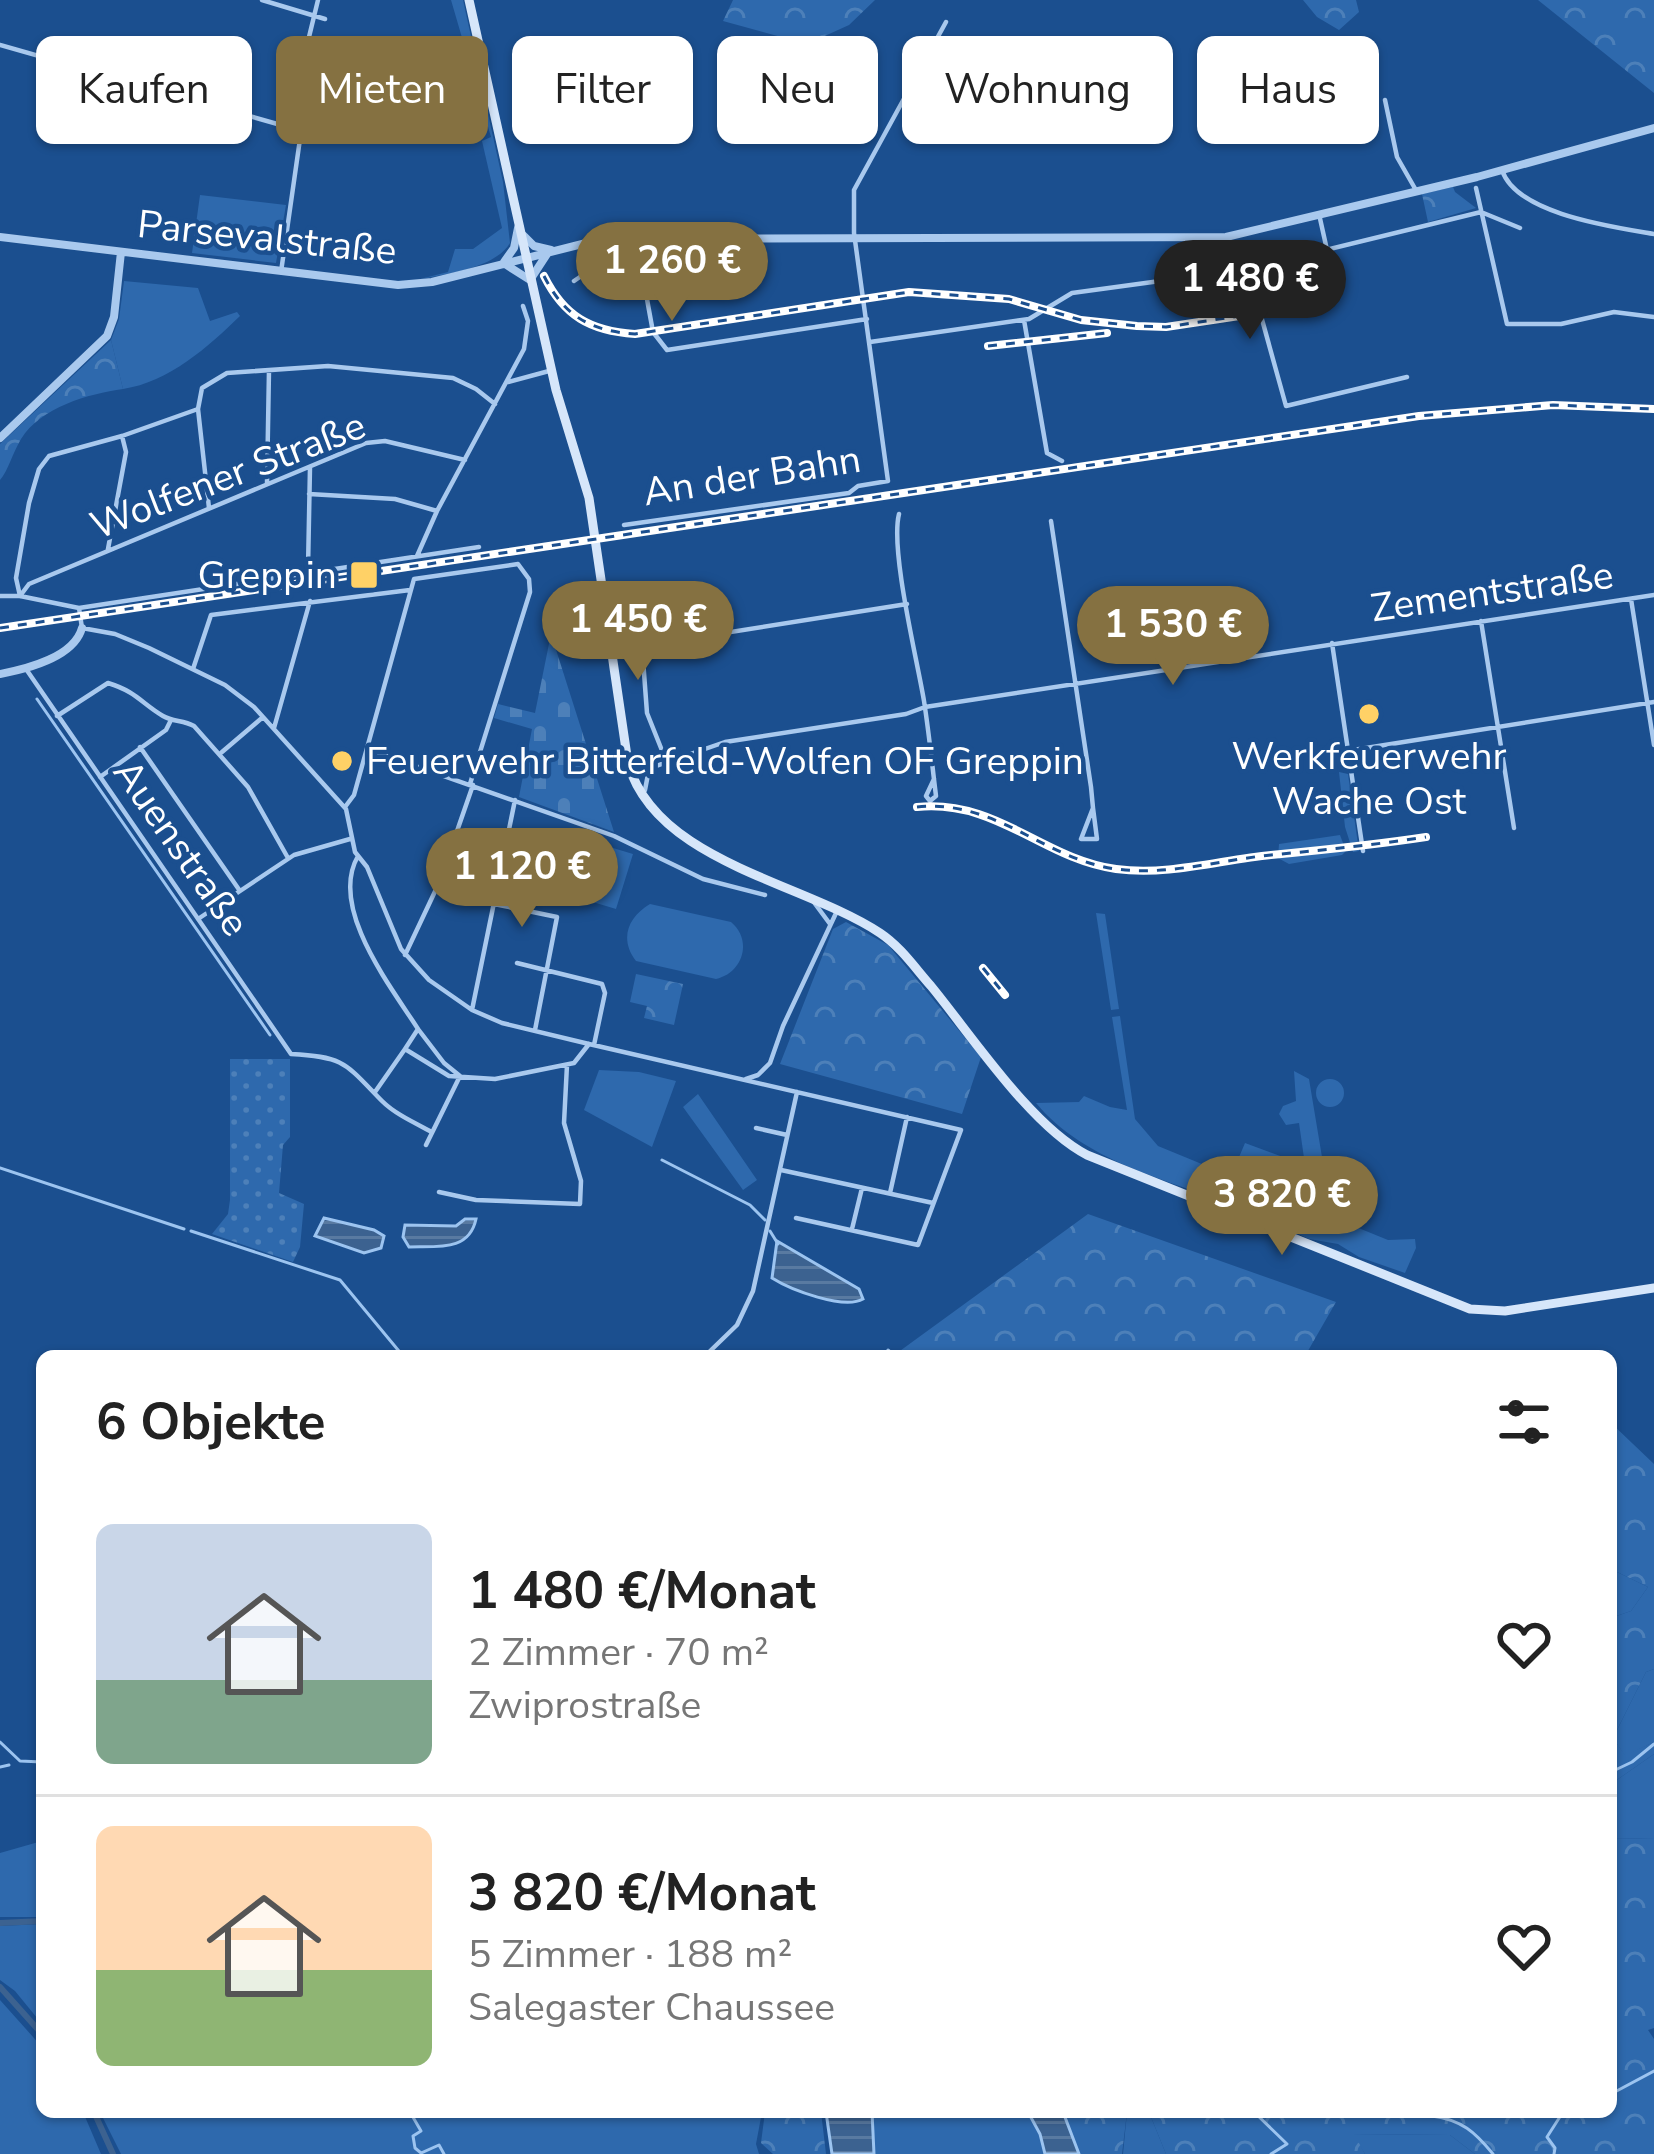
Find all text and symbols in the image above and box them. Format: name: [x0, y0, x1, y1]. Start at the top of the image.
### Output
chip: Kaufen: [36, 36, 252, 144]
chip: Mieten: [276, 36, 488, 144]
chip: Filter: [512, 36, 693, 144]
chip: Neu: [717, 36, 878, 144]
chip: Wohnung: [902, 36, 1173, 144]
chip: Haus: [1197, 36, 1379, 144]
street label: Parsevalstraße: [135, 198, 399, 278]
pin: 1 260 €: [561, 222, 783, 324]
text: 1 260 €: [603, 234, 741, 287]
pin: 1 480 €: [1139, 240, 1361, 342]
text: 1 480 €: [1181, 252, 1319, 305]
street label: Wolfener Straße: [83, 399, 373, 553]
street label: An der Bahn: [639, 433, 865, 519]
place label: Greppin: [198, 549, 337, 602]
street label: Zementstraße: [1367, 549, 1617, 635]
marker: Greppin: [348, 559, 380, 591]
pin: 1 450 €: [527, 581, 749, 683]
pin: 1 530 €: [1062, 586, 1284, 688]
text: 1 450 €: [569, 593, 707, 646]
text: 1 530 €: [1104, 598, 1242, 651]
marker: Werkfeuerwehr Wache Ost: [1356, 701, 1382, 727]
place label: Werkfeuerwehr Wache Ost: [1231, 730, 1507, 828]
place label: Feuerwehr Bitterfeld-Wolfen OF Greppin: [366, 735, 1084, 788]
marker: Feuerwehr Bitterfeld-Wolfen OF Greppin: [329, 748, 355, 774]
street label: Auenstraße: [101, 749, 261, 947]
pin: 1 120 €: [411, 828, 633, 930]
text: 1 120 €: [453, 840, 591, 893]
pin: 3 820 €: [1171, 1156, 1393, 1258]
text: 3 820 €: [1213, 1168, 1351, 1221]
text: 6 Objekte: [96, 1387, 325, 1457]
icon: filters: [1491, 1389, 1557, 1455]
text: 1 480 €/Monat: [468, 1556, 815, 1626]
icon: home: [192, 1572, 336, 1716]
icon: heart: [1491, 1611, 1557, 1677]
text: 2 Zimmer · 70 m²: [468, 1626, 769, 1679]
text: Zwiprostraße: [468, 1679, 701, 1732]
text: 3 820 €/Monat: [468, 1858, 815, 1928]
icon: home: [192, 1874, 336, 2018]
icon: heart: [1491, 1913, 1557, 1979]
text: 5 Zimmer · 188 m²: [468, 1928, 792, 1981]
text: Salegaster Chaussee: [468, 1981, 835, 2034]

